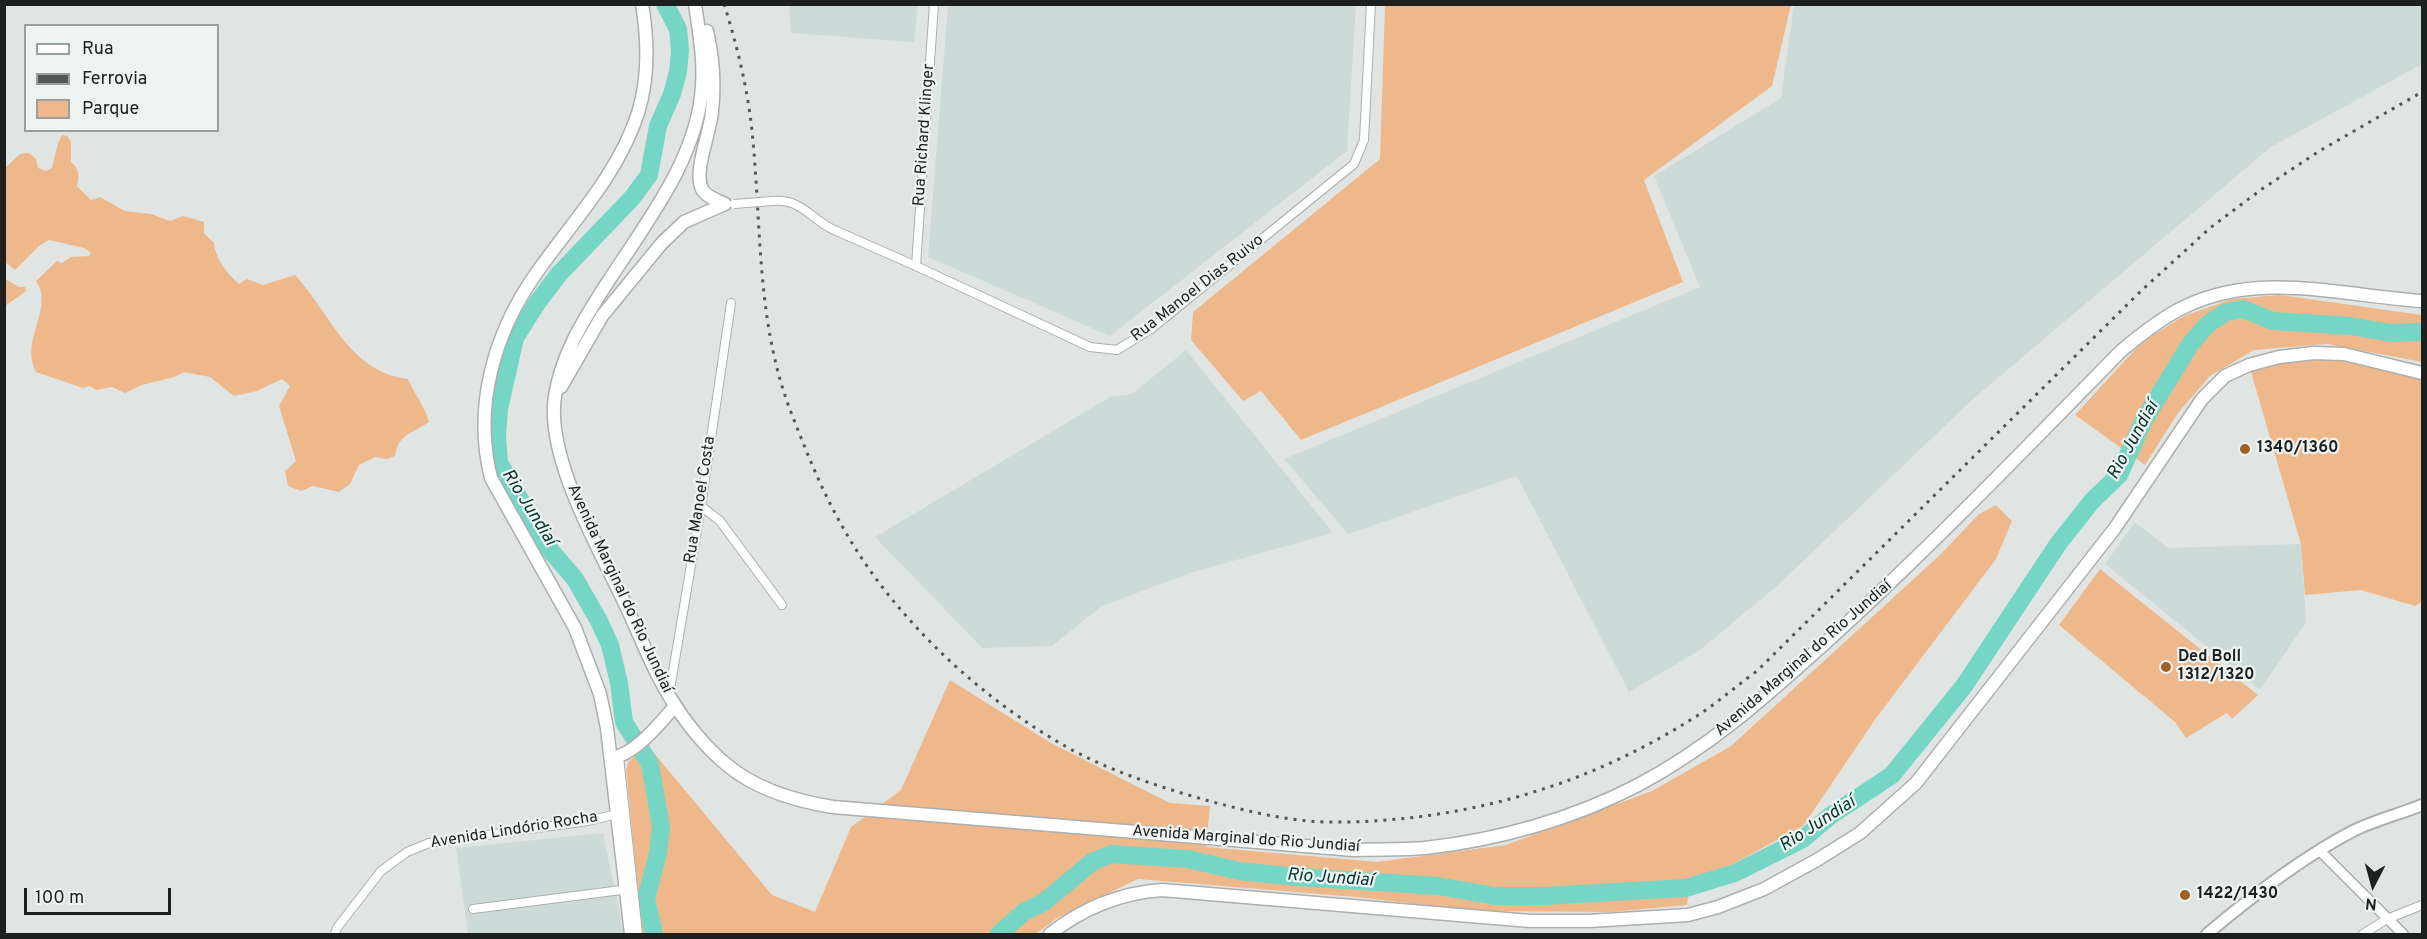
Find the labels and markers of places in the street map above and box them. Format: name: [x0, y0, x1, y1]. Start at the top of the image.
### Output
place label: 1340/1360: [2257, 439, 2338, 459]
marker: 1340/1360: [2238, 442, 2252, 456]
place label: Ded Boll 1312/1320: [2178, 648, 2254, 686]
marker: Ded Boll 1312/1320: [2159, 660, 2173, 674]
place label: 1422/1430: [2197, 885, 2278, 905]
marker: 1422/1430: [2178, 888, 2192, 902]

